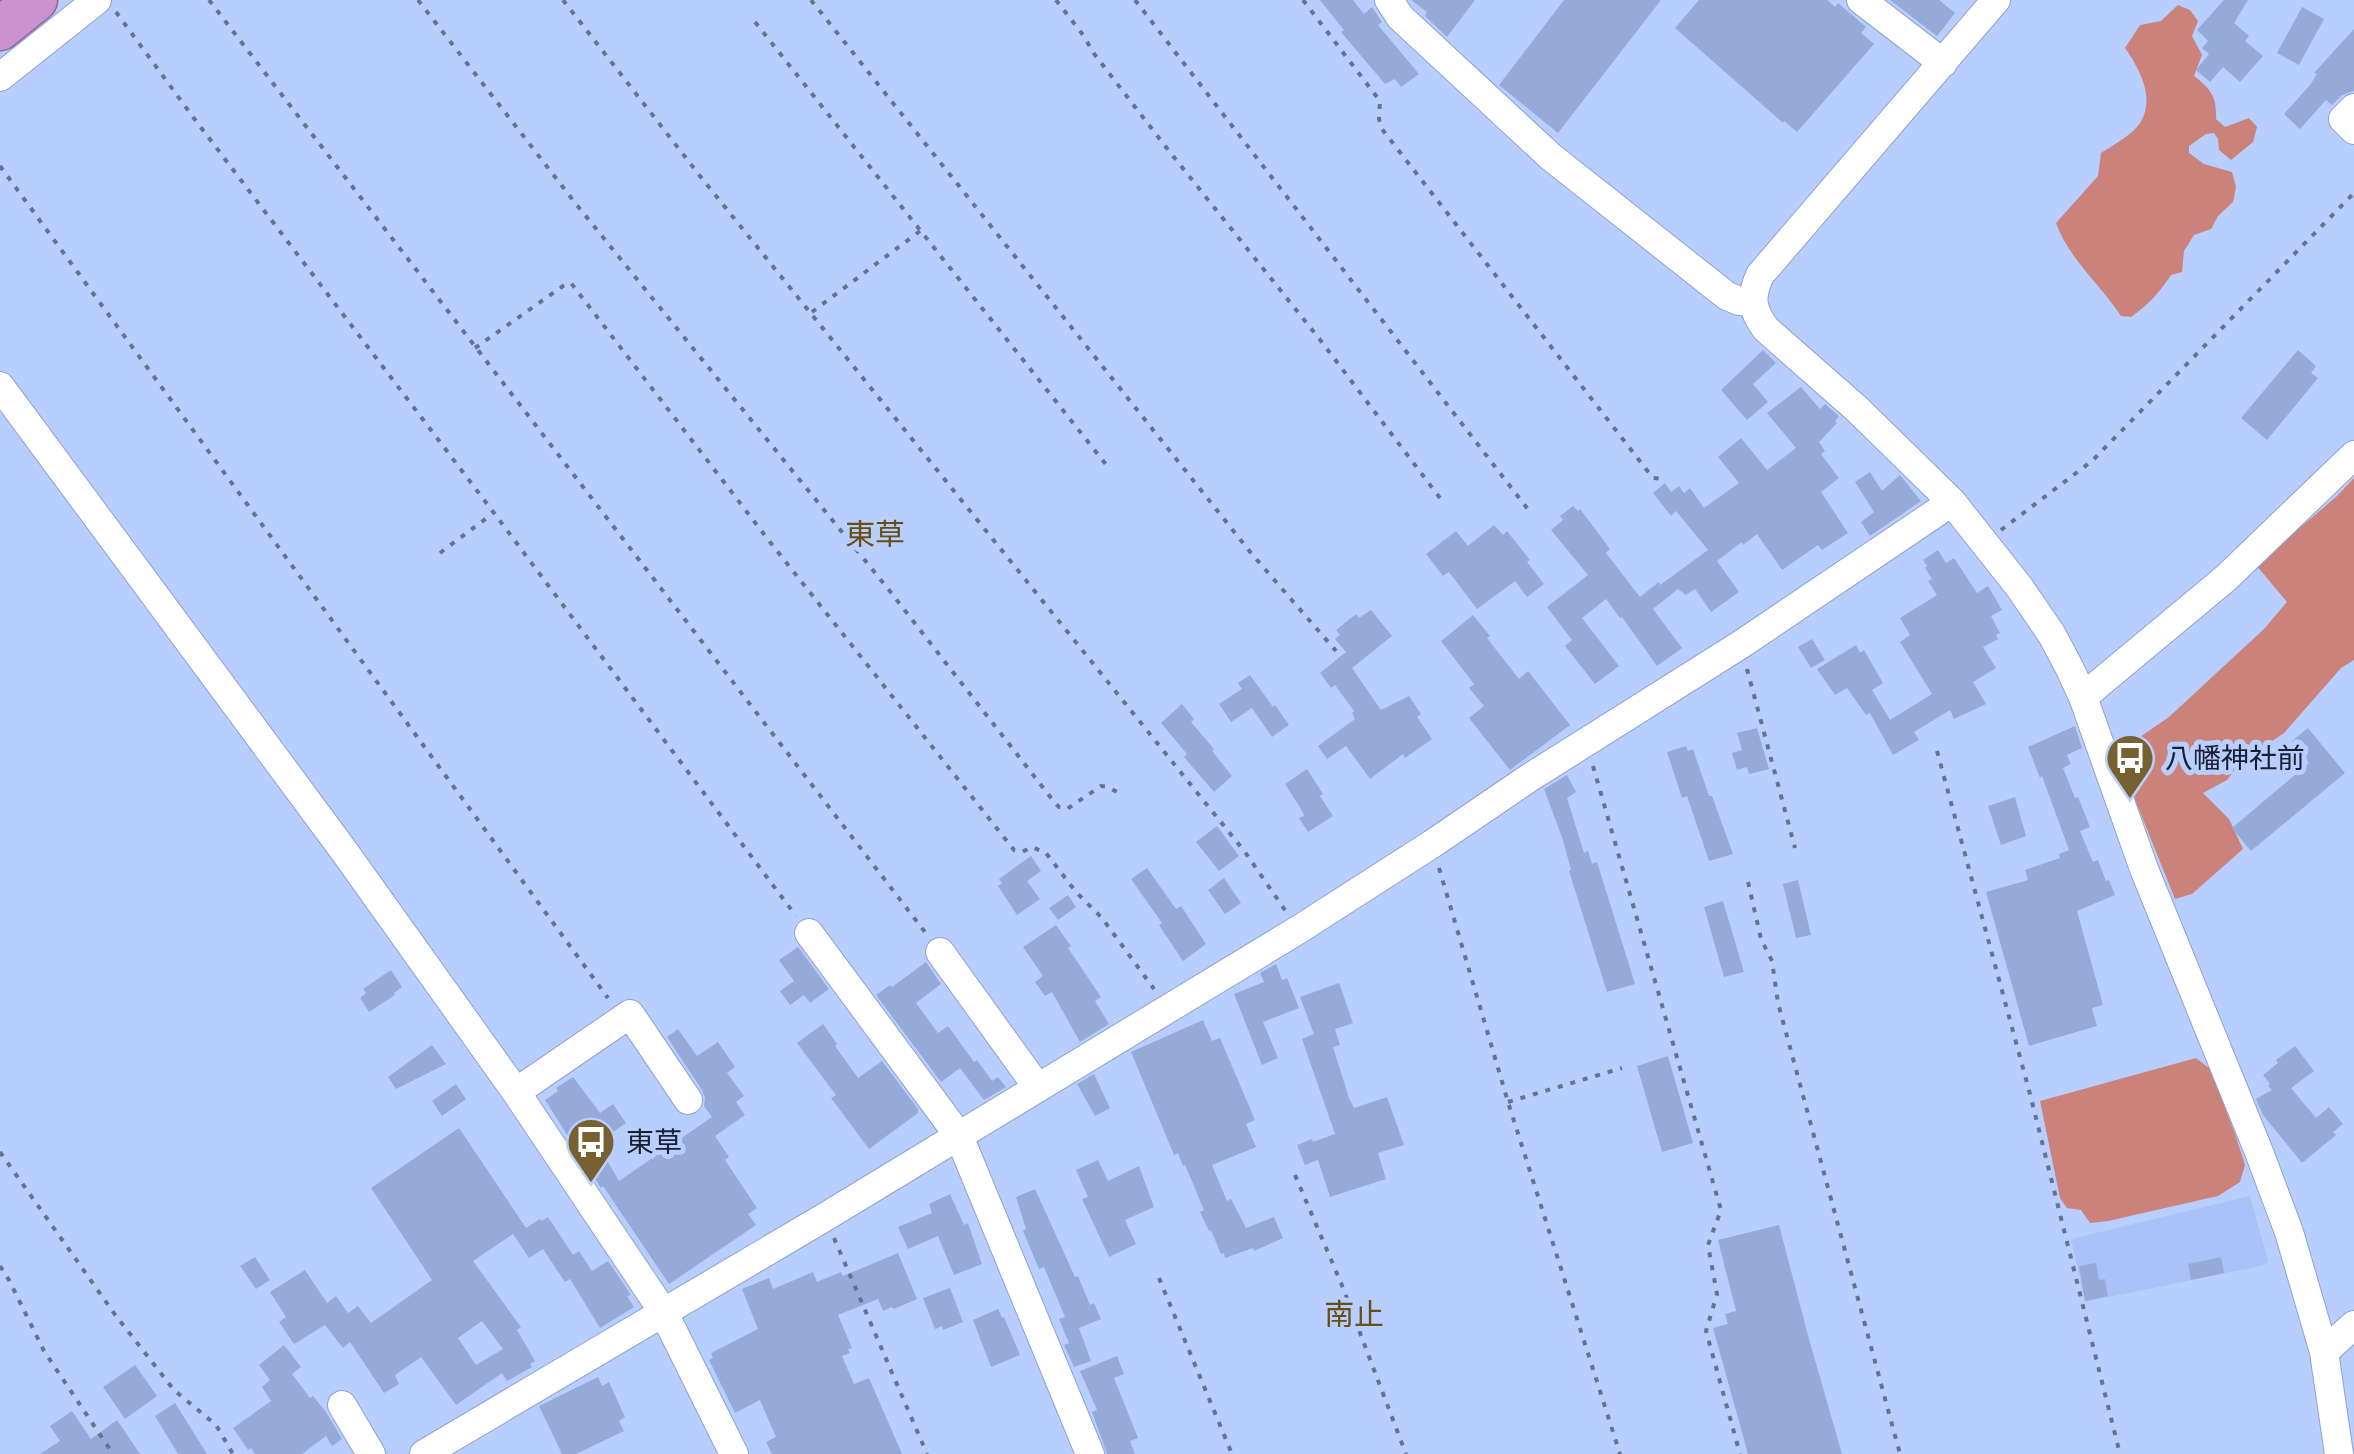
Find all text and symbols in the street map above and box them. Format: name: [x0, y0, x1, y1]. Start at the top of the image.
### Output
district label: 東草: [845, 513, 905, 554]
bus stop icon: 八幡神社前: [2104, 732, 2156, 800]
place label: 八幡神社前: [2165, 738, 2305, 776]
bus stop icon: 東草: [565, 1116, 617, 1184]
place label: 東草: [626, 1122, 682, 1160]
district label: 南止: [1324, 1293, 1384, 1334]

